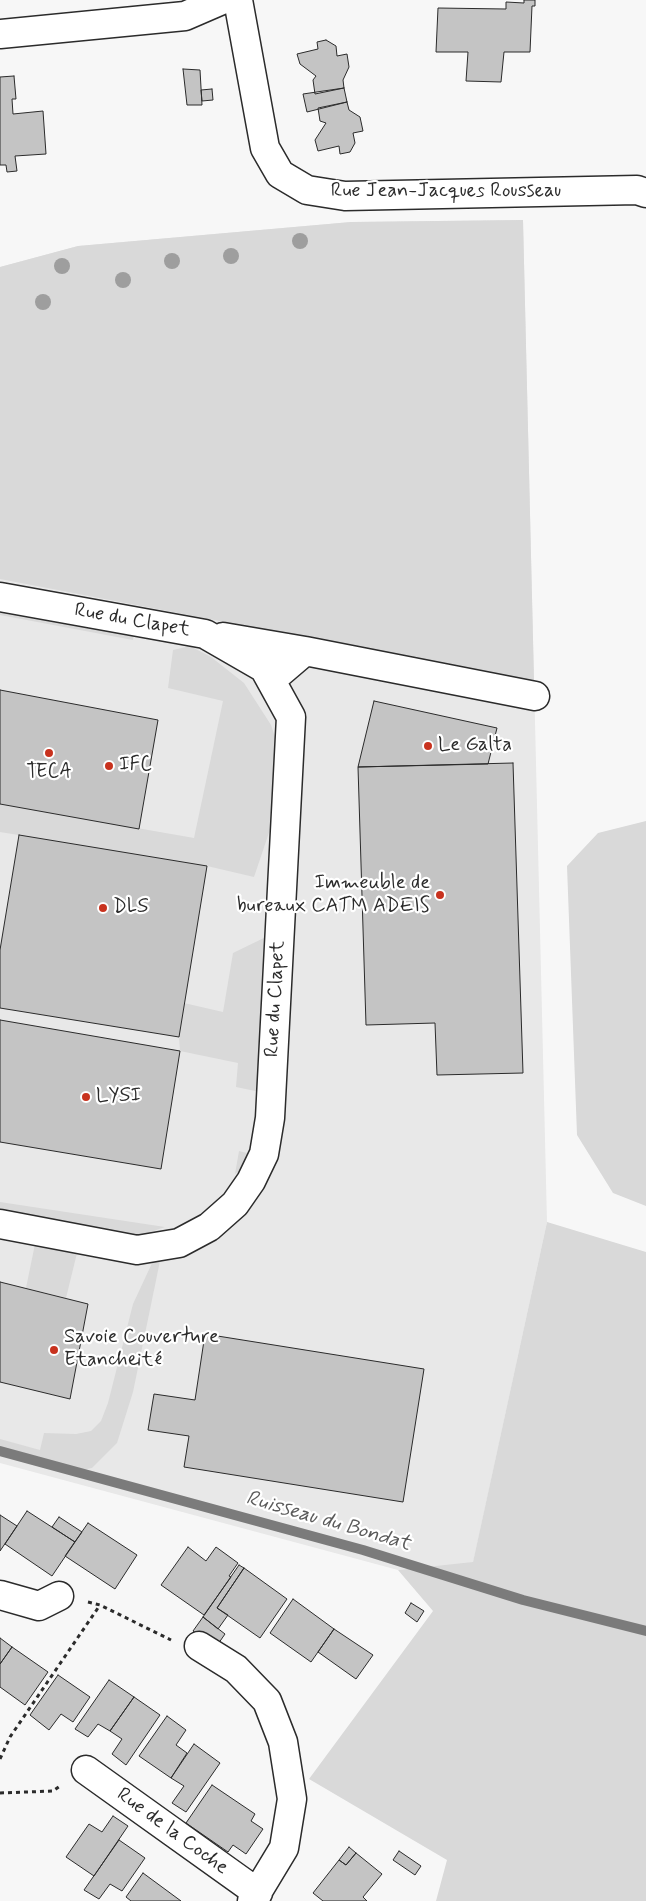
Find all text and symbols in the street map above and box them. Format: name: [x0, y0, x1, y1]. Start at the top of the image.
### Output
street label: Rue Jean-Jacques Rousseau: [331, 180, 561, 204]
street label: Rue du Clapet: [72, 599, 192, 643]
place label: Le Galta: [438, 734, 512, 758]
marker: Le Galta: [422, 740, 434, 752]
marker: TECA: [43, 747, 55, 759]
place label: IFC: [119, 754, 152, 778]
marker: IFC: [103, 760, 115, 772]
place label: TECA: [26, 761, 72, 785]
place label: Immeuble de bureaux CATM ADEIS: [237, 872, 430, 919]
marker: Immeuble de bureaux CATM ADEIS: [434, 889, 446, 901]
place label: DLS: [113, 896, 148, 920]
marker: DLS: [97, 902, 109, 914]
street label: Rue du Clapet: [261, 940, 291, 1058]
place label: LYSI: [96, 1085, 141, 1109]
marker: LYSI: [80, 1091, 92, 1103]
place label: Savoie Couverture Etancheité: [64, 1326, 219, 1373]
marker: Savoie Couverture Etancheité: [48, 1344, 60, 1356]
water label: Ruisseau du Bondat: [243, 1486, 413, 1558]
street label: Rue de la Coche: [111, 1783, 233, 1881]

